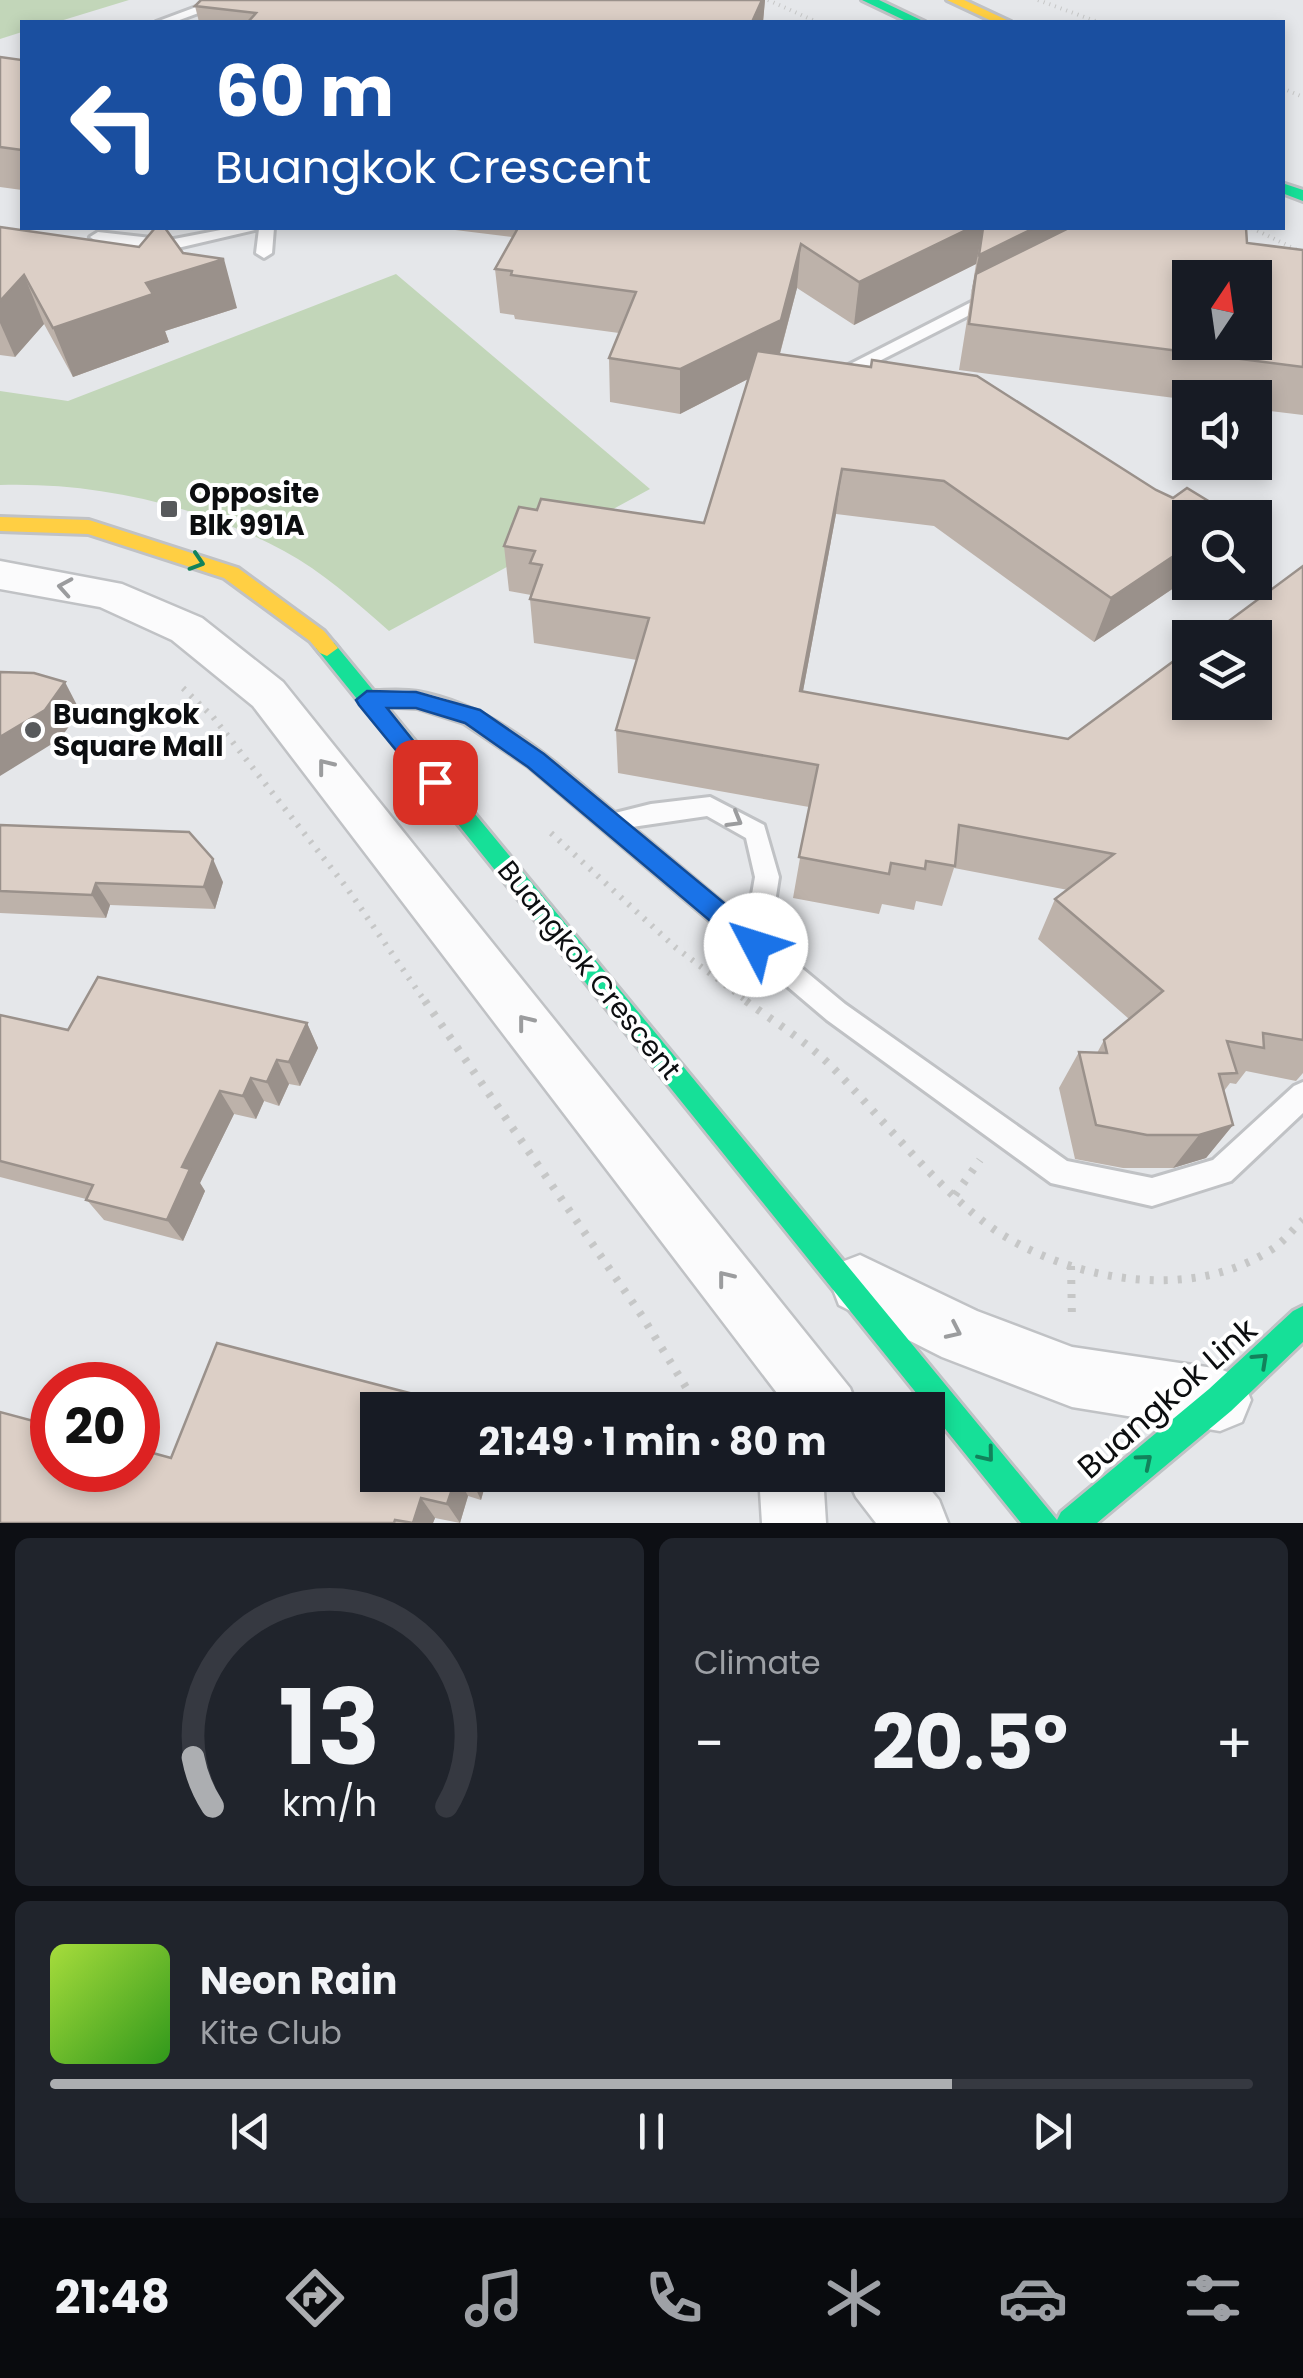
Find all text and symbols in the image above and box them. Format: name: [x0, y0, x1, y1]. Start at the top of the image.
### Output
text: 60 m: [215, 42, 394, 141]
icon: left: [50, 60, 180, 190]
text: Buangkok Crescent: [215, 136, 652, 199]
north arrow: [1172, 260, 1272, 360]
map controls: [1172, 260, 1272, 720]
button: sound: [1172, 380, 1272, 480]
place label: Opposite Blk 991A: [189, 474, 319, 545]
marker: Opposite Blk 991A: [158, 498, 180, 520]
button: search: [1172, 500, 1272, 600]
one-way arrow: [188, 550, 205, 571]
one-way arrow: [57, 577, 73, 598]
button: layers: [1172, 620, 1272, 720]
place label: Buangkok Square Mall: [53, 695, 224, 766]
marker: Buangkok Square Mall: [22, 719, 44, 741]
pin: [393, 740, 478, 825]
icon: arrive: [408, 755, 463, 810]
one-way arrow: [319, 759, 336, 777]
one-way arrow: [724, 808, 742, 828]
street label: Buangkok Crescent: [488, 852, 690, 1088]
position arrow: [704, 893, 808, 997]
one-way arrow: [519, 1015, 536, 1033]
one-way arrow: [719, 1271, 736, 1289]
street label: Buangkok Link: [1068, 1307, 1267, 1489]
one-way arrow: [944, 1319, 962, 1339]
one-way arrow: [1250, 1354, 1268, 1372]
speed limit sign: 20: [30, 1362, 160, 1492]
text: 21:49 · 1 min · 80 m: [479, 1415, 826, 1468]
one-way arrow: [975, 1444, 993, 1462]
one-way arrow: [1134, 1455, 1152, 1473]
text: Climate: [694, 1640, 821, 1685]
text: 13: [278, 1655, 381, 1800]
text: 20.5°: [872, 1690, 1068, 1795]
text: −: [694, 1705, 724, 1782]
text: +: [1215, 1705, 1253, 1782]
text: km/h: [282, 1778, 377, 1829]
text: Neon Rain: [200, 1954, 397, 2007]
text: Kite Club: [200, 2010, 342, 2055]
icon: previous: [223, 2104, 278, 2159]
icon: pause: [624, 2104, 679, 2159]
icon: next: [1025, 2104, 1080, 2159]
icon: directions: [280, 2263, 350, 2333]
icon: music: [459, 2263, 529, 2333]
icon: phone: [639, 2263, 709, 2333]
icon: climate: [819, 2263, 889, 2333]
icon: car: [998, 2263, 1068, 2333]
icon: filters: [1178, 2263, 1248, 2333]
text: 21:48: [55, 2266, 170, 2329]

